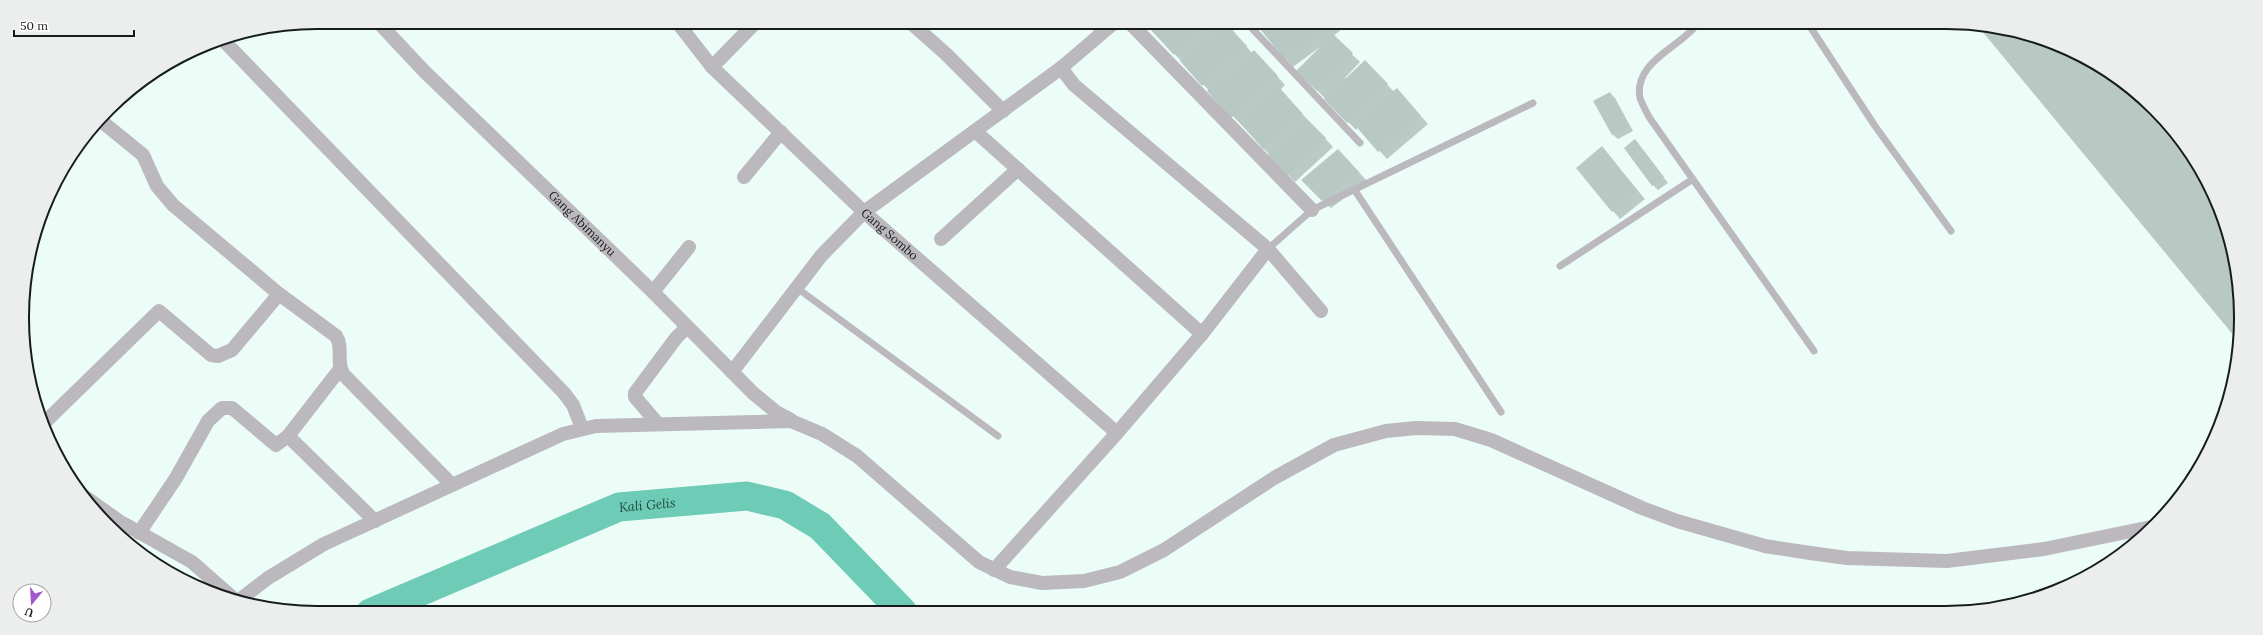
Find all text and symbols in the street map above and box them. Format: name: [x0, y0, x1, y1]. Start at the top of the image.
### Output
scale bar: [14, 12, 134, 38]
text: 50 m: [20, 18, 48, 33]
street label: Gang Abimanyu: [546, 187, 619, 259]
street label: Gang Sombo: [858, 205, 922, 263]
water label: Kali Gelis: [618, 494, 676, 516]
north arrow: [12, 583, 52, 623]
text: U: [22, 604, 35, 620]

